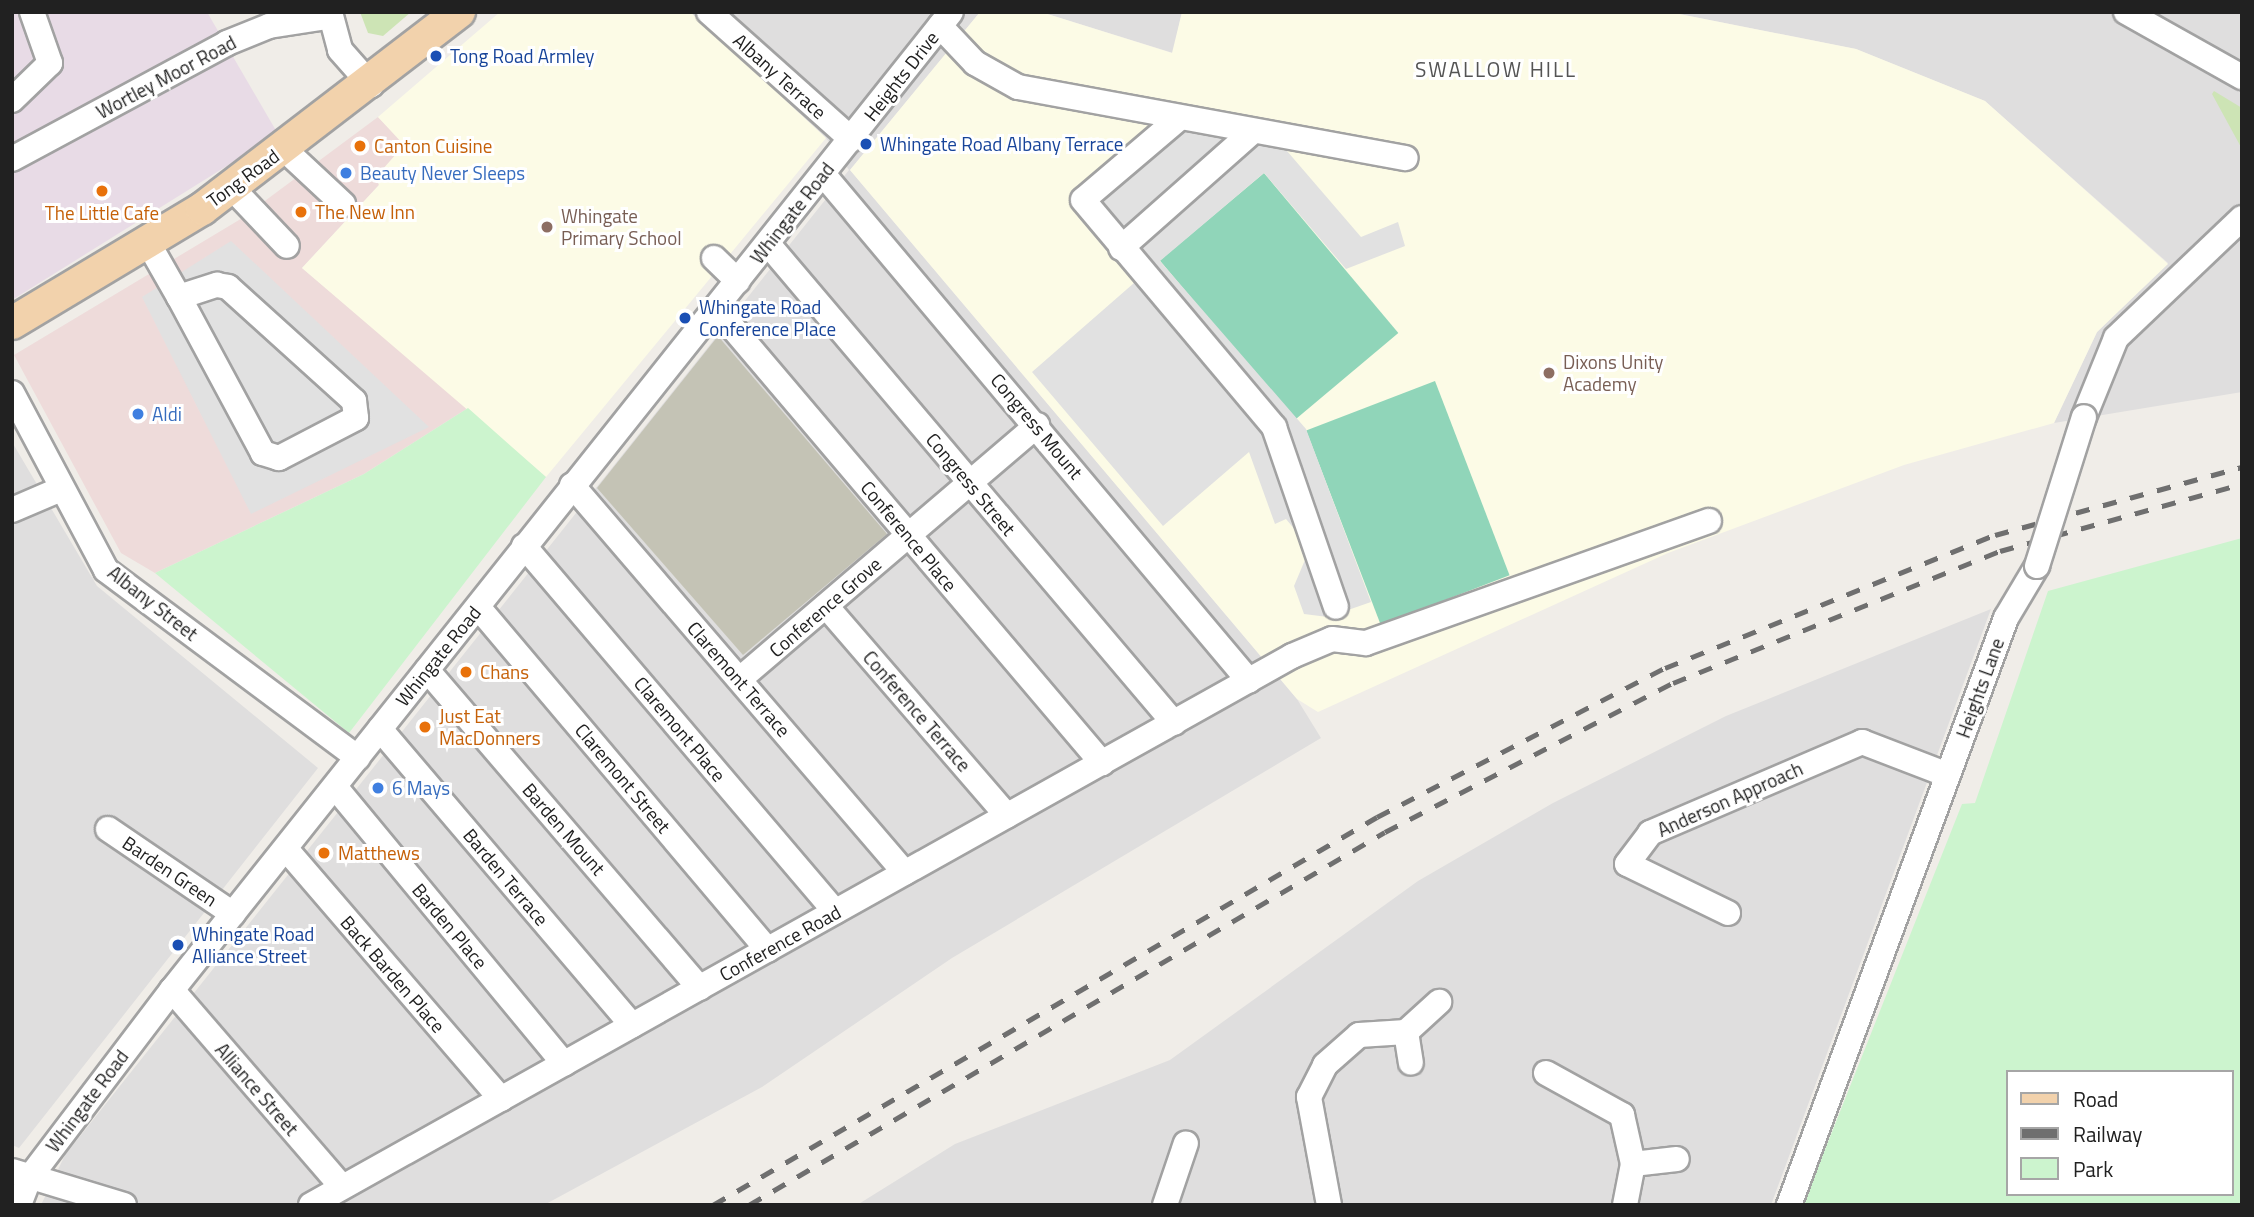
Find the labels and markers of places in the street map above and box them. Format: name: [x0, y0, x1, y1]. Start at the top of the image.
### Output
place label: Tong Road Armley: [450, 45, 595, 67]
marker: Tong Road Armley: [428, 48, 444, 64]
place label: Whingate Road Albany Terrace: [880, 133, 1123, 155]
place label: Canton Cuisine: [374, 135, 492, 157]
marker: Whingate Road Albany Terrace: [858, 136, 874, 152]
marker: Canton Cuisine: [352, 138, 368, 154]
place label: Beauty Never Sleeps: [360, 162, 525, 184]
marker: Beauty Never Sleeps: [338, 165, 354, 181]
marker: The Little Cafe: [94, 183, 110, 199]
place label: The New Inn: [315, 201, 415, 223]
place label: The Little Cafe: [45, 202, 159, 224]
marker: The New Inn: [293, 204, 309, 220]
place label: Whingate Primary School: [561, 205, 682, 249]
marker: Whingate Primary School: [539, 219, 555, 235]
place label: Whingate Road Conference Place: [699, 296, 836, 340]
marker: Whingate Road Conference Place: [677, 310, 693, 326]
place label: Dixons Unity Academy: [1563, 351, 1663, 395]
marker: Dixons Unity Academy: [1541, 365, 1557, 381]
place label: Aldi: [152, 403, 182, 425]
marker: Aldi: [130, 406, 146, 422]
place label: Chans: [480, 661, 529, 683]
marker: Chans: [458, 664, 474, 680]
place label: Just Eat MacDonners: [439, 705, 540, 749]
marker: Just Eat MacDonners: [417, 719, 433, 735]
place label: 6 Mays: [392, 777, 450, 799]
marker: 6 Mays: [370, 780, 386, 796]
place label: Matthews: [338, 842, 420, 864]
marker: Matthews: [316, 845, 332, 861]
place label: Whingate Road Alliance Street: [192, 923, 314, 967]
marker: Whingate Road Alliance Street: [170, 937, 186, 953]

